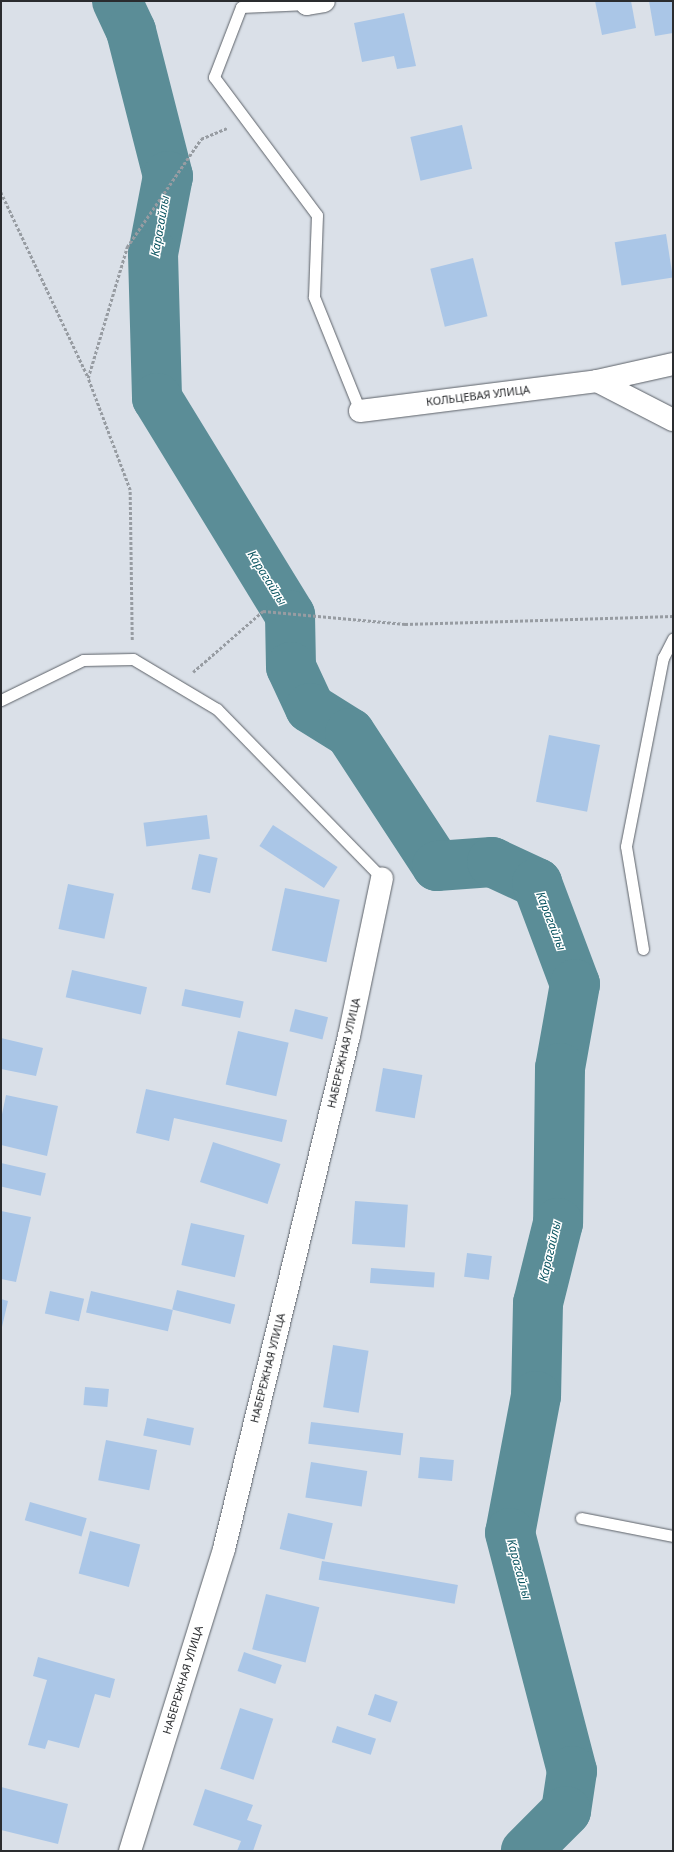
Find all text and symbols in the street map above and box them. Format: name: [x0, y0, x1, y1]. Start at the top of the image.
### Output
water label: Карагайлы: [148, 194, 172, 258]
street label: КОЛЬЦЕВАЯ УЛИЦА: [425, 383, 531, 409]
water label: Карагайлы: [245, 548, 289, 608]
water label: Карагайлы: [533, 890, 569, 952]
street label: НАБЕРЕЖНАЯ УЛИЦА: [325, 997, 363, 1109]
water label: Карагайлы: [536, 1219, 564, 1283]
street label: НАБЕРЕЖНАЯ УЛИЦА: [248, 1312, 288, 1424]
water label: Карагайлы: [504, 1537, 534, 1601]
street label: НАБЕРЕЖНАЯ УЛИЦА: [160, 1624, 206, 1736]

